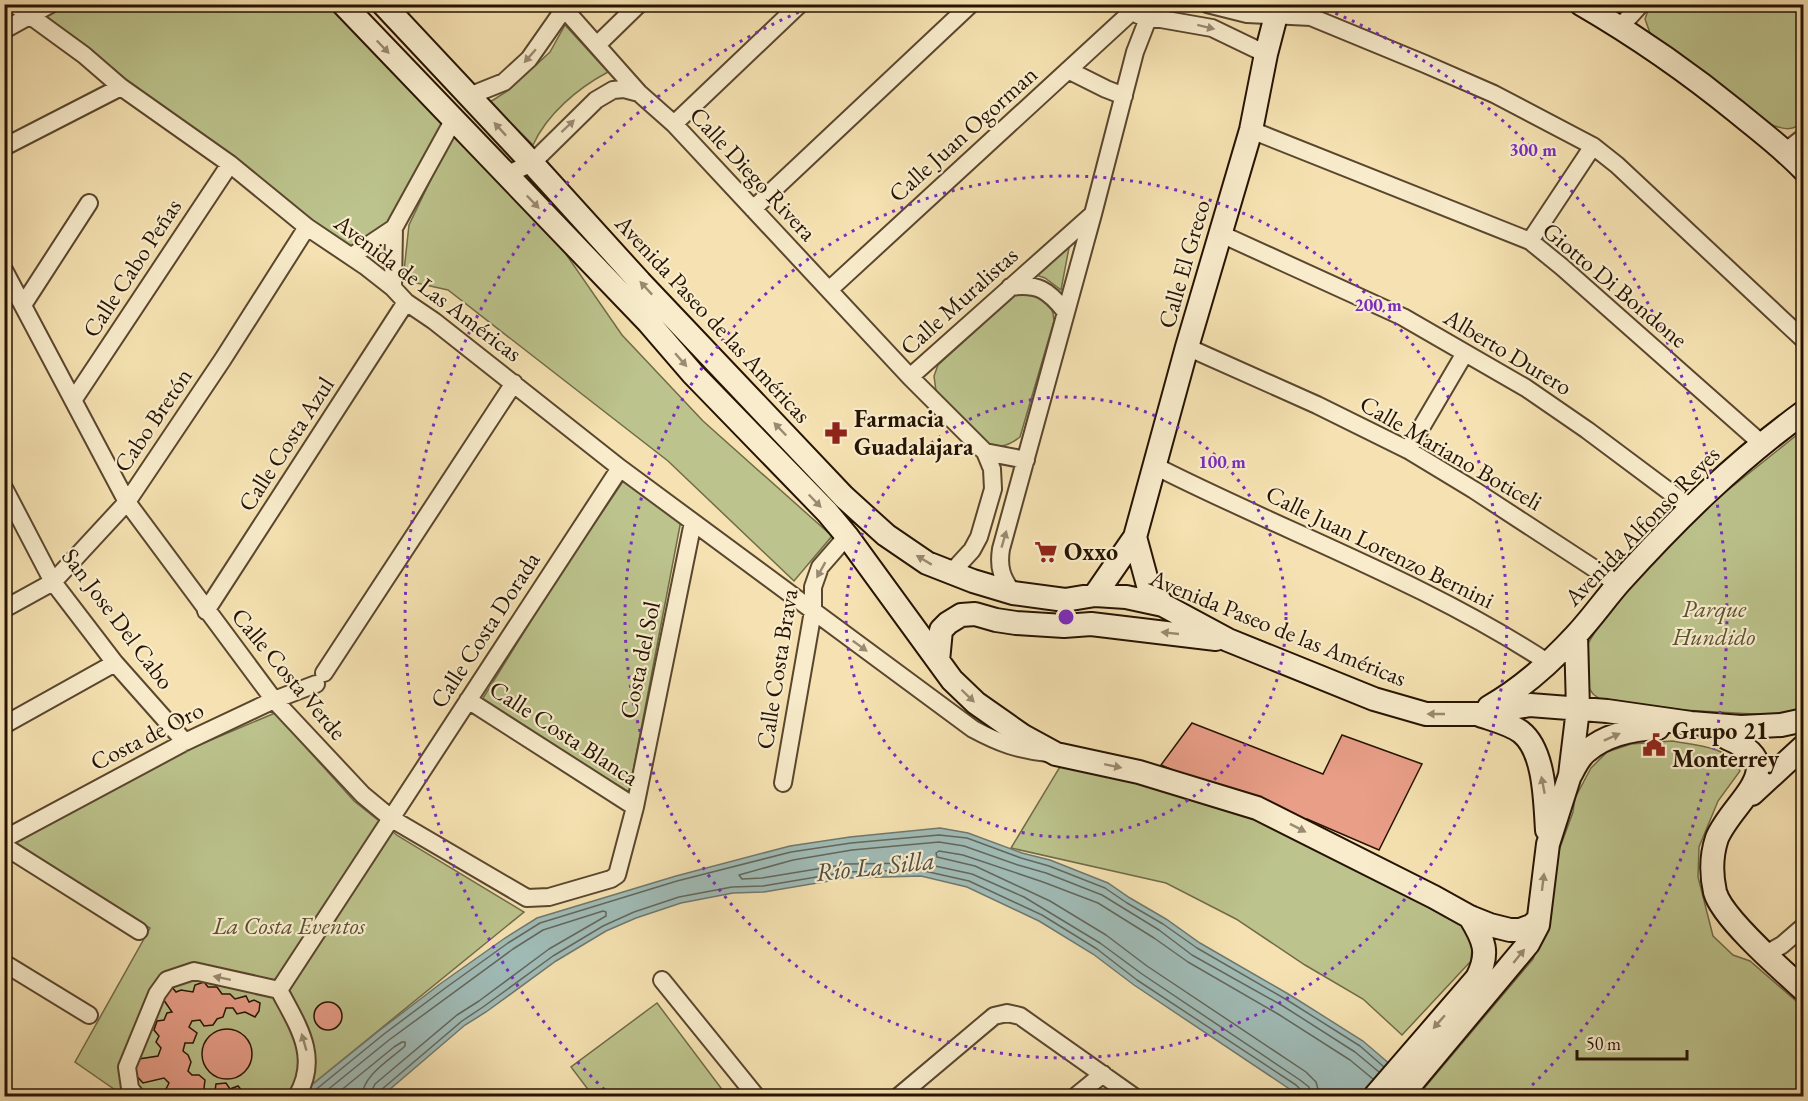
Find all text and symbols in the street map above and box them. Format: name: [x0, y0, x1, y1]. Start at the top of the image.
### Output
one-way arrow: [1197, 23, 1215, 33]
one-way arrow: [376, 39, 390, 53]
one-way arrow: [523, 49, 537, 64]
street label: Calle Juan Ogorman: [882, 58, 1044, 209]
street label: Calle Diego Rivera: [683, 100, 824, 248]
one-way arrow: [560, 120, 574, 134]
one-way arrow: [494, 122, 507, 137]
text: 300 m: [1509, 138, 1557, 161]
street label: Calle Cabo Peñas: [75, 192, 188, 343]
one-way arrow: [526, 195, 540, 210]
street label: Calle El Greco: [1150, 196, 1217, 332]
street label: Avenida de Las Américas: [328, 206, 528, 368]
street label: Avenida Paseo de las Américas: [608, 207, 818, 429]
street label: Giotto Di Bondone: [1536, 215, 1694, 354]
street label: Calle Muralistas: [893, 239, 1024, 362]
one-way arrow: [640, 281, 653, 296]
text: 200 m: [1354, 293, 1402, 316]
street label: Alberto Durero: [1438, 301, 1578, 402]
one-way arrow: [674, 352, 687, 367]
street label: Cabo Bretón: [106, 361, 199, 478]
street label: Calle Costa Azul: [231, 370, 341, 517]
street label: Calle Mariano Boticeli: [1355, 388, 1548, 517]
place label: Farmacia Guadalajara: [854, 403, 974, 463]
pharmacy icon: Farmacia Guadalajara: [823, 420, 849, 446]
one-way arrow: [774, 423, 788, 437]
street label: Avenida Alfonso Reyes: [1556, 439, 1726, 613]
text: 100 m: [1198, 450, 1246, 473]
street label: Calle Juan Lorenzo Bernini: [1261, 478, 1500, 615]
one-way arrow: [808, 493, 822, 507]
one-way arrow: [999, 530, 1009, 549]
place label: Oxxo: [1064, 536, 1118, 567]
supermarket icon: Oxxo: [1033, 539, 1059, 565]
street label: San Jose Del Cabo: [55, 542, 182, 696]
street label: Calle Costa Dorada: [423, 545, 547, 714]
one-way arrow: [916, 555, 932, 566]
street label: Avenida Paseo de las Américas: [1144, 561, 1411, 693]
one-way arrow: [816, 562, 826, 579]
street label: Calle Costa Brava: [749, 586, 805, 751]
park label: Parque Hundido: [1672, 593, 1756, 652]
street label: Costa del Sol: [612, 598, 667, 721]
street label: Calle Costa Verde: [225, 601, 354, 746]
centre of rings: [1056, 607, 1076, 627]
one-way arrow: [1161, 628, 1180, 638]
one-way arrow: [853, 639, 868, 651]
street label: Calle Costa Blanca: [484, 673, 645, 793]
one-way arrow: [961, 689, 976, 703]
street label: Costa de Oro: [85, 694, 209, 777]
one-way arrow: [1426, 709, 1445, 718]
place label: Grupo 21 Monterrey: [1672, 715, 1779, 775]
one-way arrow: [1603, 732, 1621, 742]
public building icon: Grupo 21 Monterrey: [1641, 732, 1667, 758]
one-way arrow: [1104, 762, 1123, 771]
one-way arrow: [1538, 776, 1547, 795]
one-way arrow: [1289, 823, 1306, 833]
water label: Río La Silla: [814, 843, 936, 889]
one-way arrow: [1538, 872, 1548, 891]
park label: La Costa Eventos: [212, 910, 366, 941]
one-way arrow: [1512, 948, 1525, 964]
one-way arrow: [213, 972, 231, 982]
one-way arrow: [1432, 1014, 1445, 1030]
scale bar: [1577, 1023, 1686, 1061]
text: 50 m: [1586, 1032, 1621, 1055]
one-way arrow: [298, 1033, 308, 1051]

